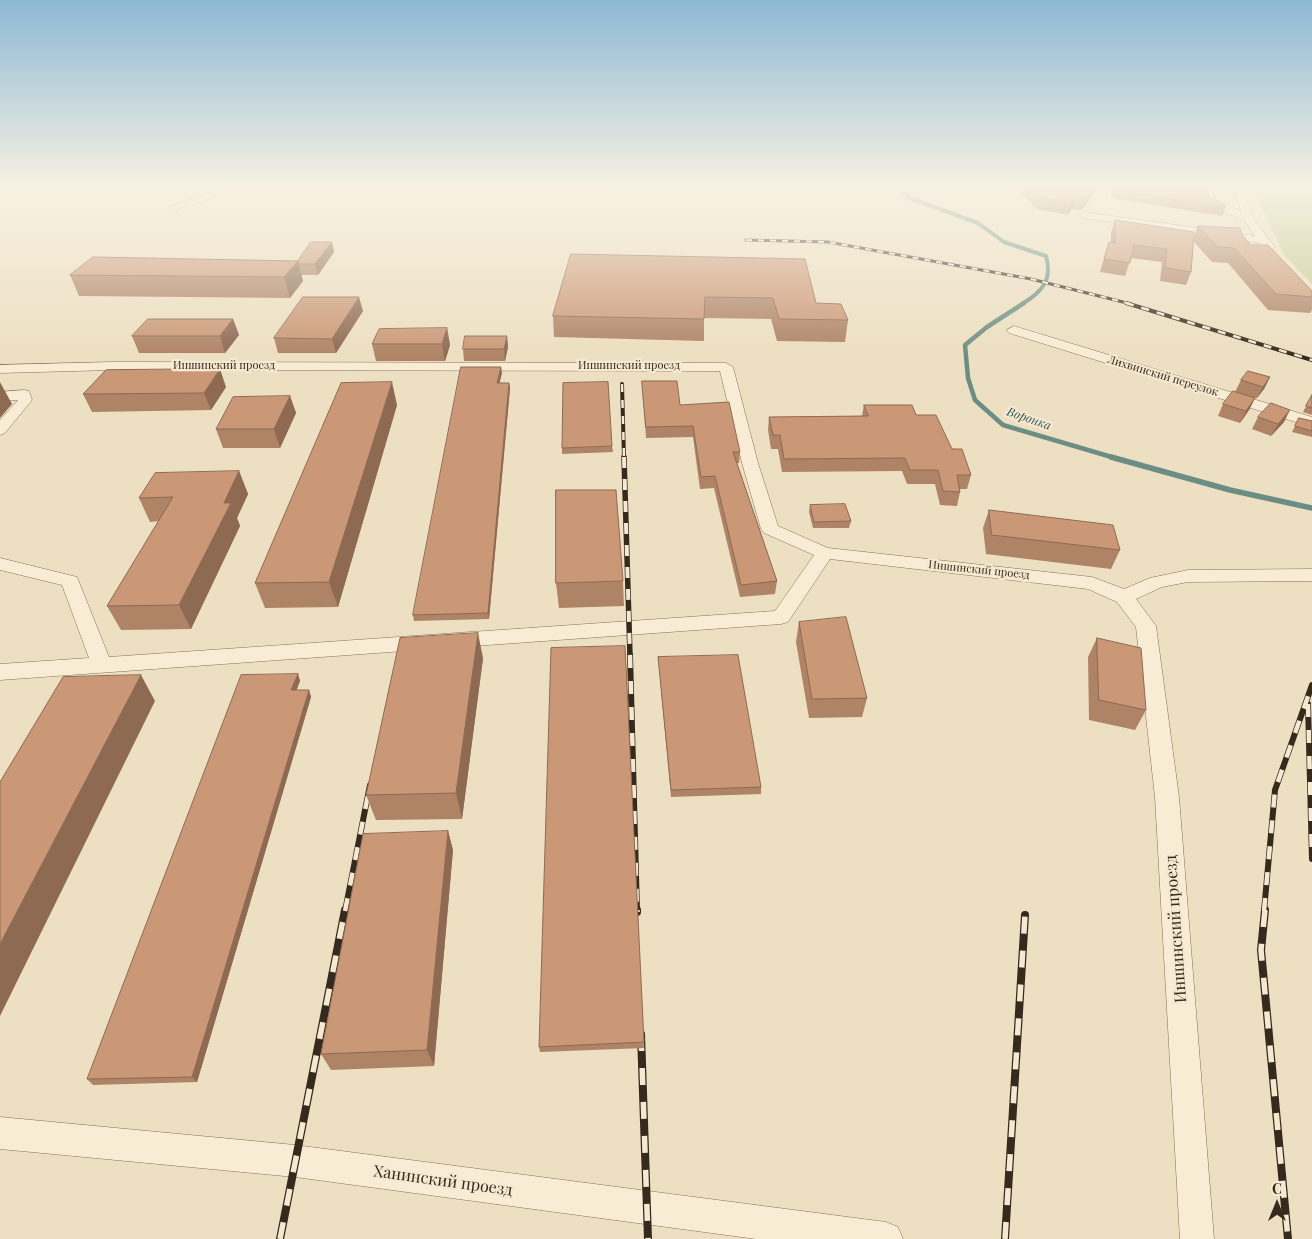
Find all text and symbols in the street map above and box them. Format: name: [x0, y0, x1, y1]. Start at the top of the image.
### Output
street label: Лихвинский переулок: [1106, 353, 1220, 399]
street label: Иншинский проезд: [173, 359, 275, 373]
street label: Иншинский проезд: [578, 359, 680, 373]
water label: Воронка: [1005, 405, 1053, 433]
street label: Иншинский проезд: [928, 558, 1030, 582]
street label: Иншинский проезд: [1161, 854, 1191, 1004]
street label: Ханинский проезд: [372, 1162, 514, 1200]
north arrow: [1252, 1179, 1302, 1229]
text: С: [1272, 1179, 1282, 1198]

